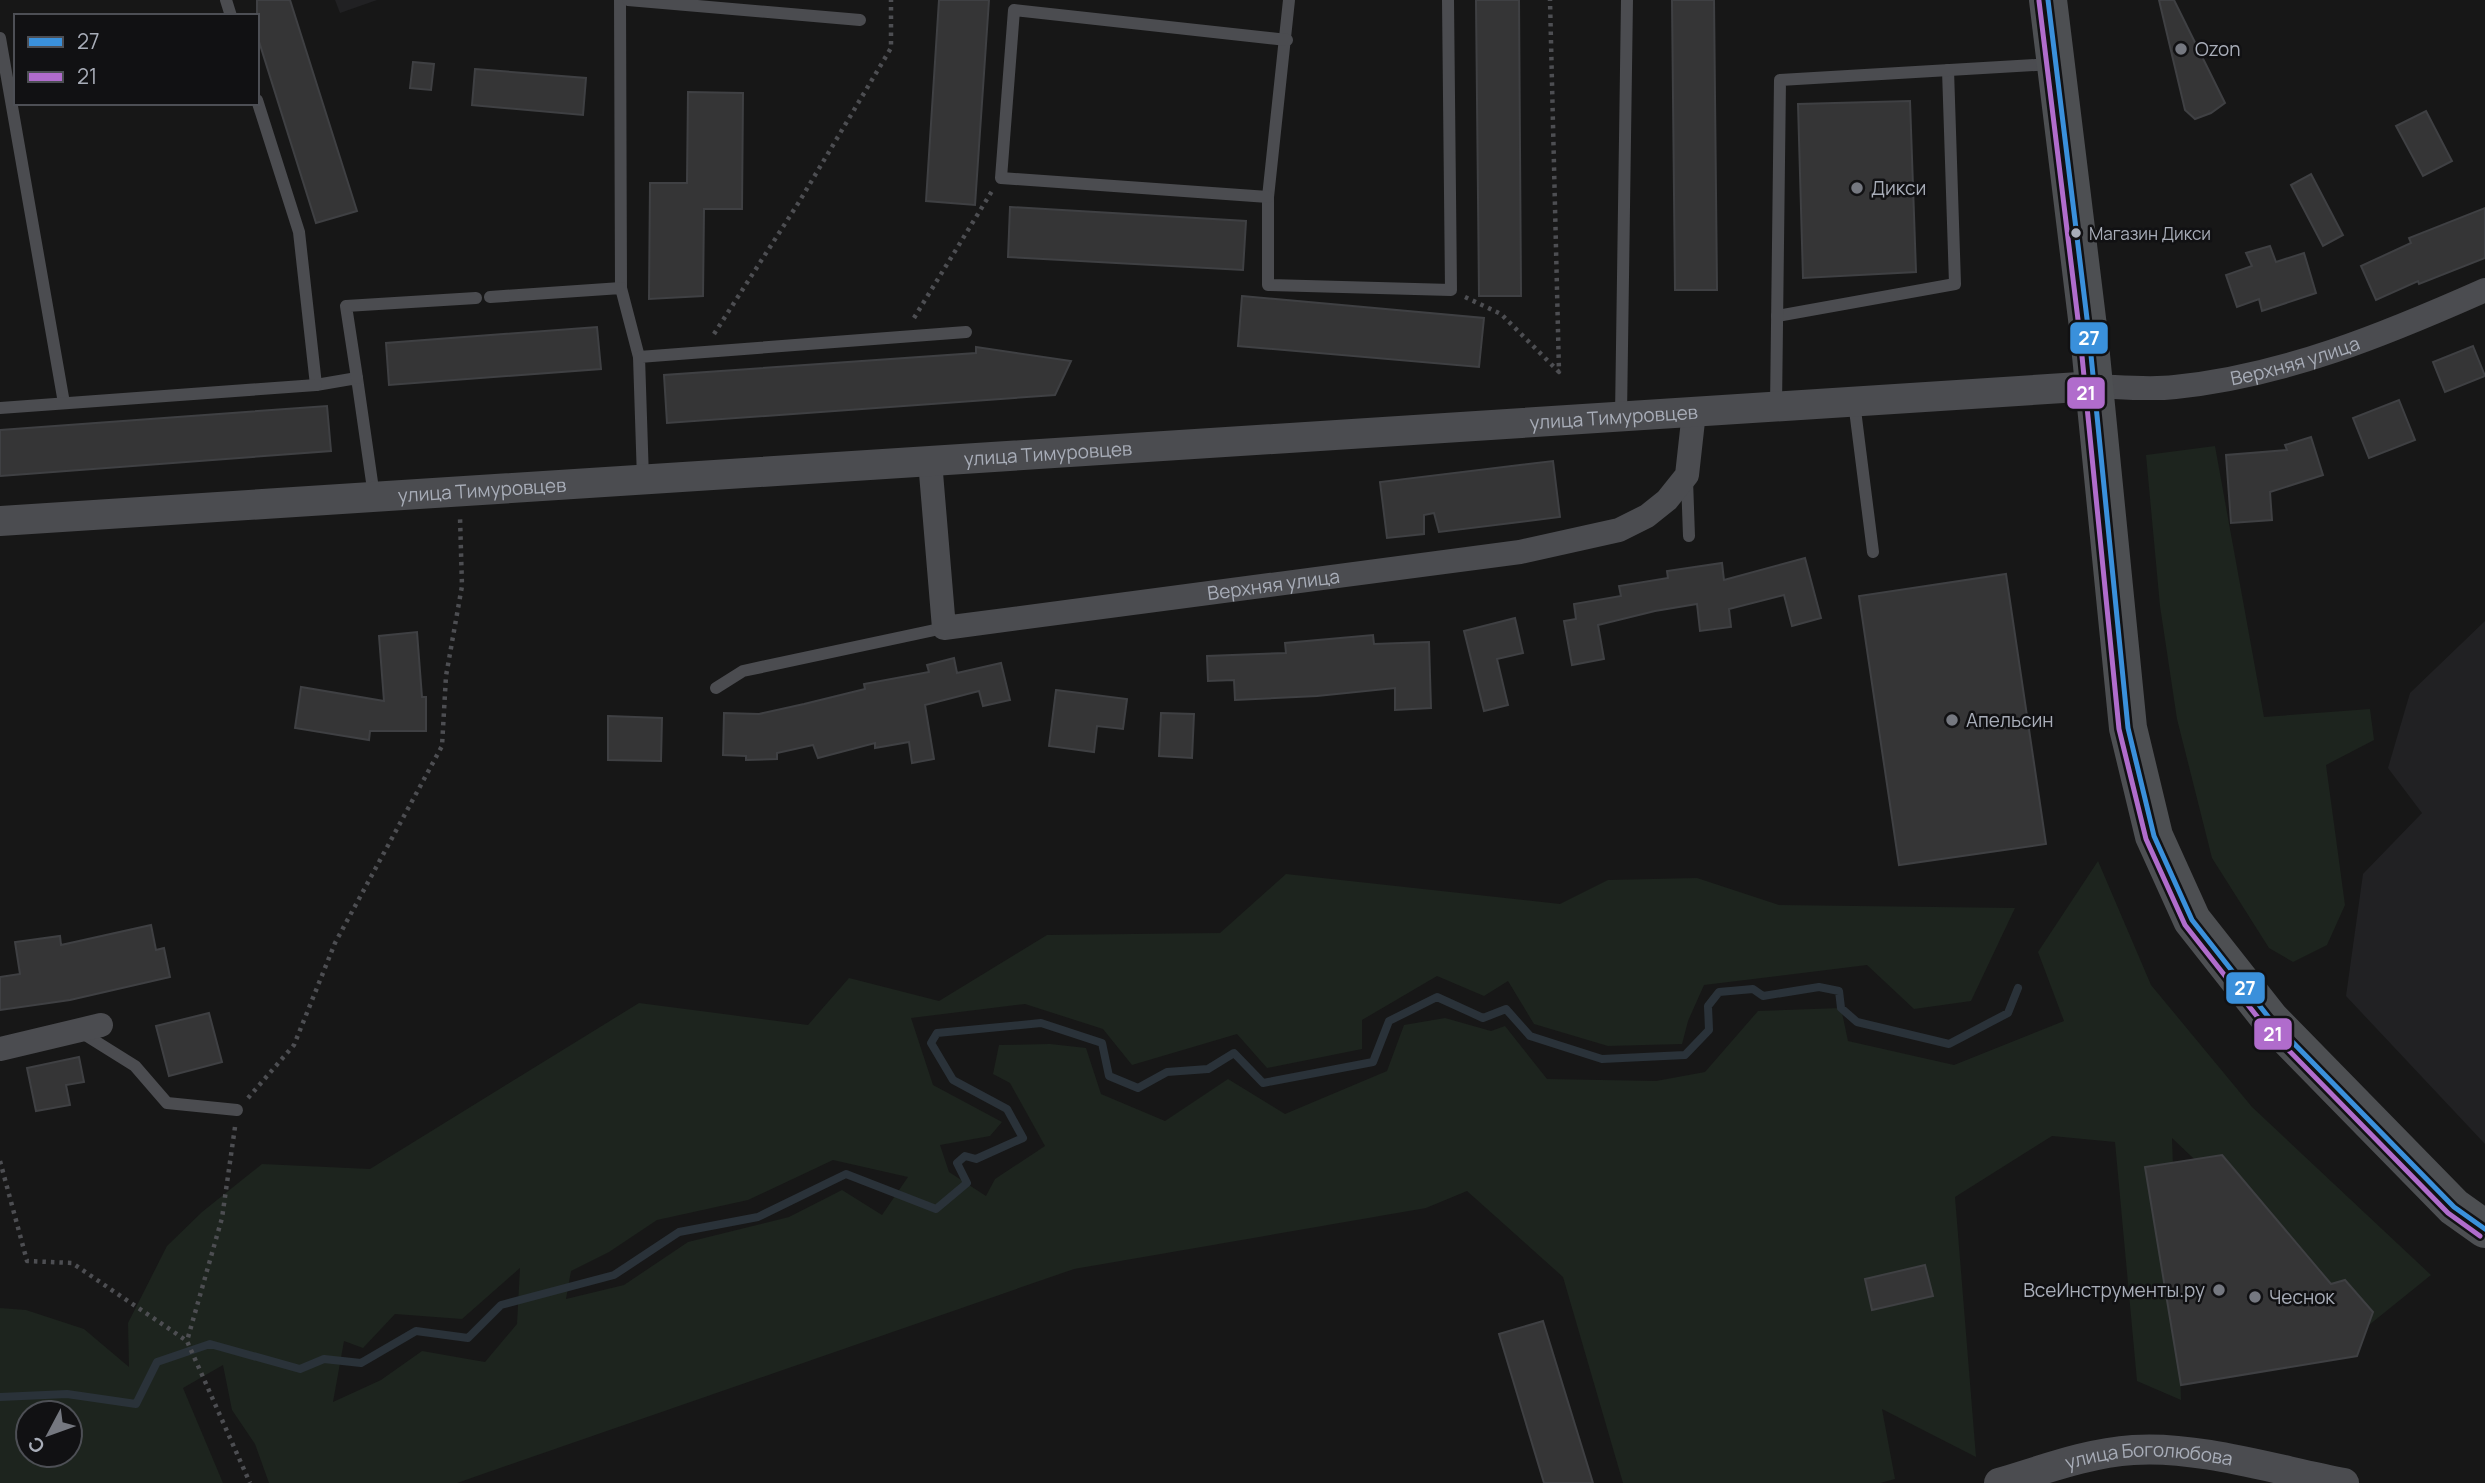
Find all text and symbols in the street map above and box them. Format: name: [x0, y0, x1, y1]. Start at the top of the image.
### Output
legend: [14, 14, 259, 105]
text: 27: [77, 27, 100, 55]
place label: Ozon: [2195, 36, 2241, 62]
marker: Ozon: [2173, 41, 2189, 57]
text: 21: [77, 62, 97, 90]
place label: Дикси: [1871, 175, 1926, 201]
marker: Дикси: [1849, 180, 1865, 196]
place label: Магазин Дикси: [2089, 222, 2211, 245]
marker: Магазин Дикси: [2069, 226, 2083, 240]
line badge: 27: [2069, 321, 2109, 355]
text: 27: [2078, 325, 2100, 351]
street label: Верхняя улица: [2228, 330, 2363, 391]
line badge: 21: [2066, 376, 2106, 410]
text: 21: [2076, 380, 2096, 406]
street label: улица Тимуровцев: [1529, 399, 1699, 435]
street label: улица Тимуровцев: [963, 435, 1133, 472]
street label: улица Тимуровцев: [397, 472, 567, 508]
street label: Верхняя улица: [1206, 563, 1341, 606]
place label: Апельсин: [1966, 707, 2054, 733]
marker: Апельсин: [1944, 712, 1960, 728]
line badge: 27: [2225, 971, 2266, 1005]
text: 27: [2234, 975, 2256, 1001]
line badge: 21: [2253, 1017, 2293, 1051]
text: 21: [2263, 1021, 2283, 1047]
place label: ВсеИнструменты.ру: [2023, 1277, 2205, 1303]
marker: ВсеИнструменты.ру: [2211, 1282, 2227, 1298]
place label: Чеснок: [2269, 1284, 2335, 1310]
marker: Чеснок: [2247, 1289, 2263, 1305]
north arrow: [14, 1399, 84, 1469]
text: С: [22, 1431, 51, 1459]
street label: улица Боголюбова: [2062, 1436, 2235, 1475]

